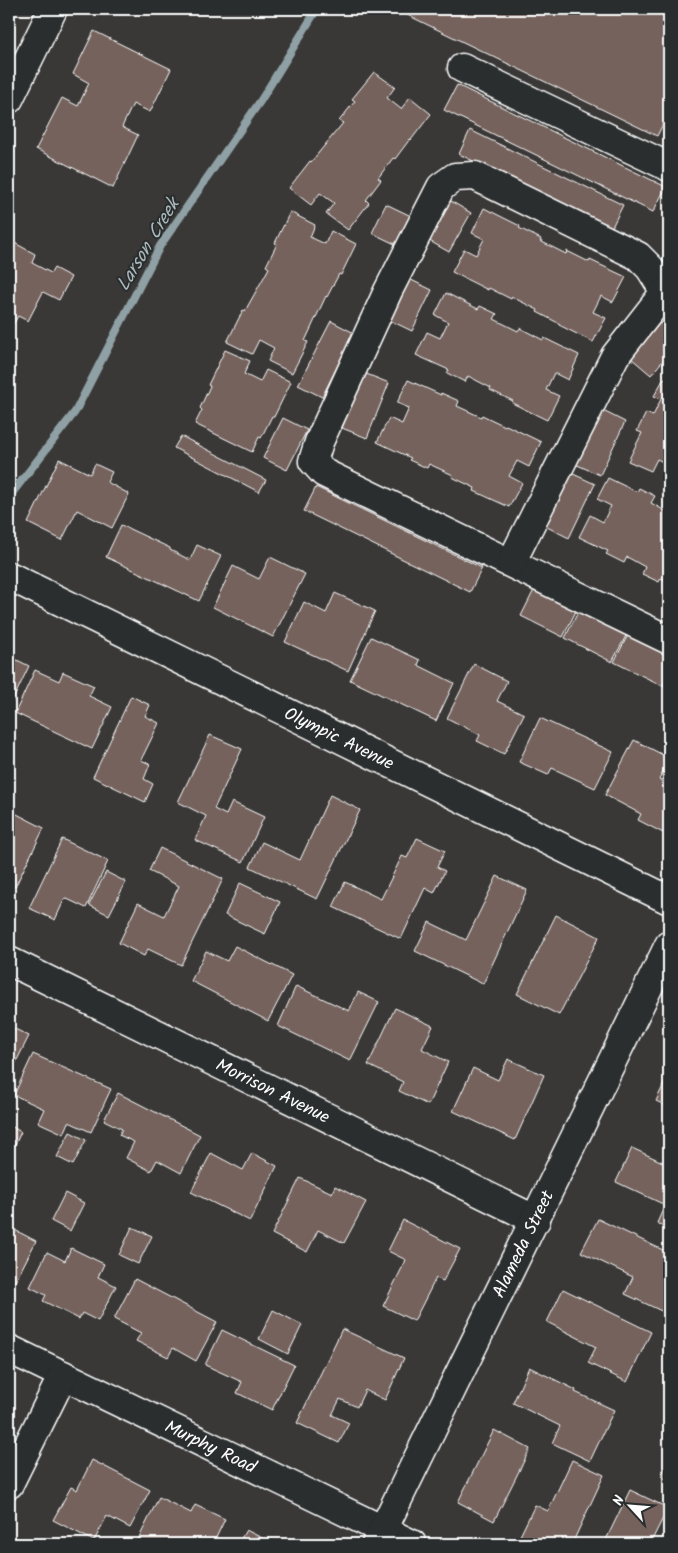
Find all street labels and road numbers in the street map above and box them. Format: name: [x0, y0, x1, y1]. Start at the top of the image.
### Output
street label: Olympic Avenue: [279, 700, 399, 779]
street label: Morrison Avenue: [210, 1052, 334, 1132]
street label: Alameda Street: [485, 1185, 563, 1303]
street label: Murphy Road: [159, 1413, 262, 1483]

